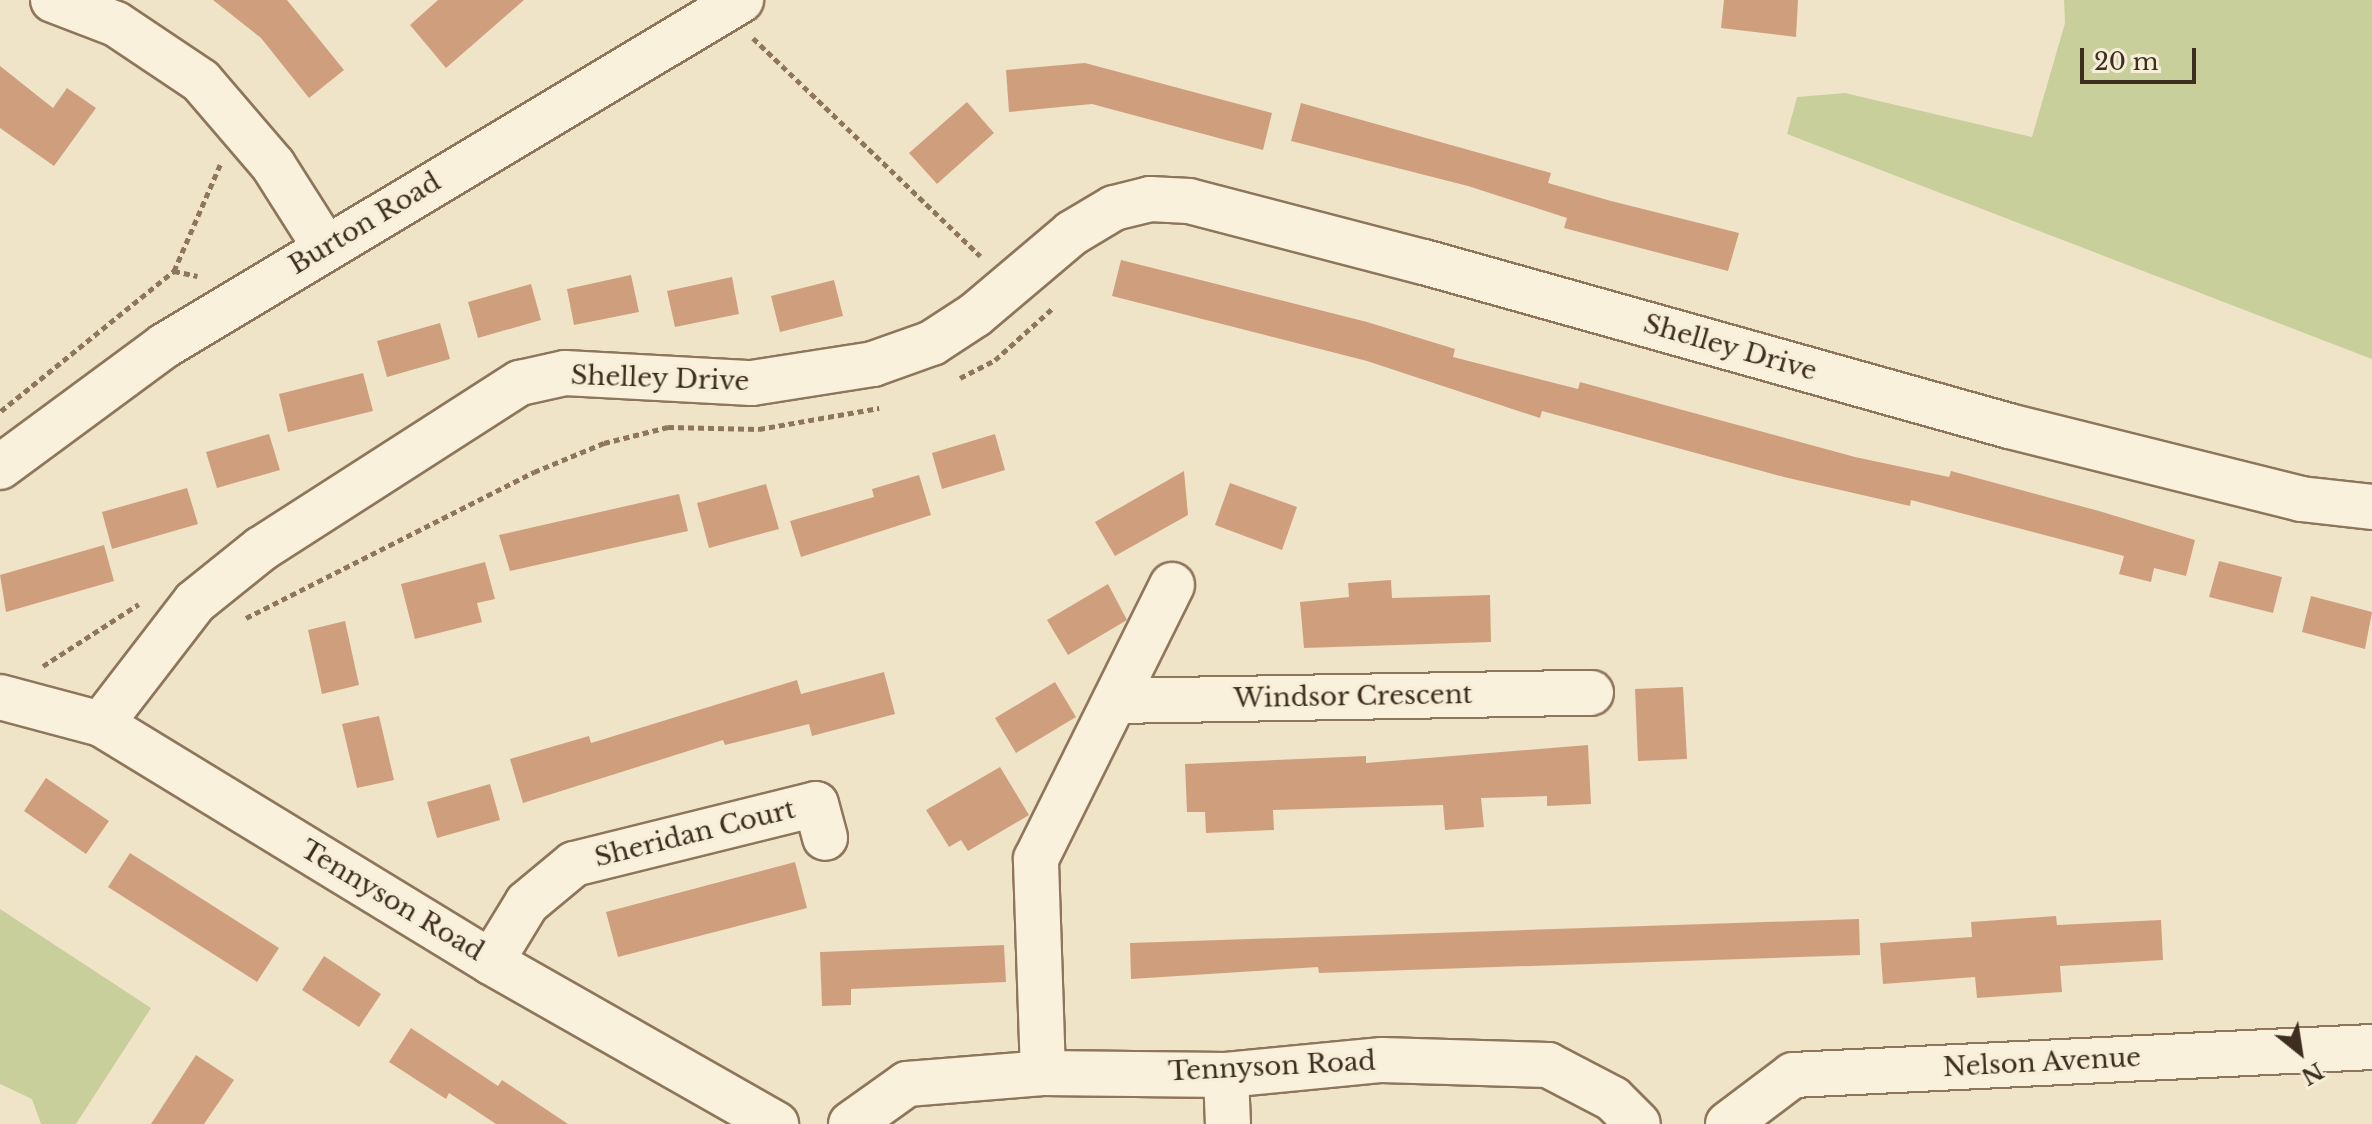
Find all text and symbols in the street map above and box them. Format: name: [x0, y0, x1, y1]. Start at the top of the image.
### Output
scale bar: [2084, 32, 2200, 82]
text: 20 m: [2094, 47, 2159, 76]
street label: Burton Road: [284, 167, 446, 281]
street label: Shelley Drive: [1639, 308, 1821, 388]
street label: Shelley Drive: [570, 360, 750, 398]
street label: Windsor Crescent: [1233, 679, 1473, 715]
street label: Sheridan Court: [591, 794, 799, 874]
street label: Tennyson Road: [295, 834, 489, 968]
north arrow: [2260, 1012, 2340, 1092]
street label: Nelson Avenue: [1942, 1042, 2142, 1084]
street label: Tennyson Road: [1167, 1046, 1377, 1088]
text: N: [2297, 1056, 2328, 1090]

